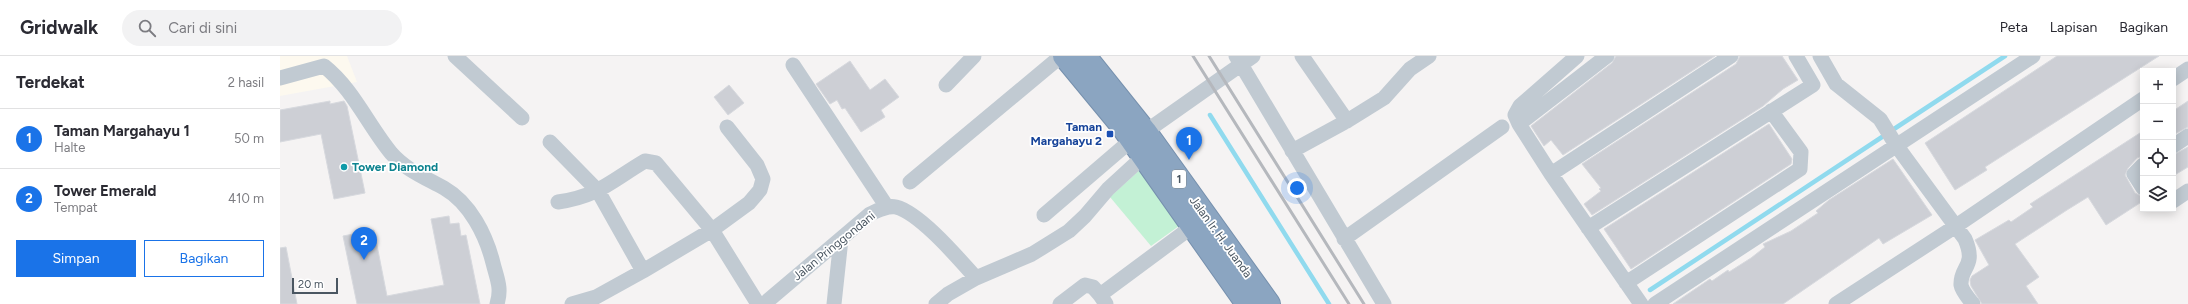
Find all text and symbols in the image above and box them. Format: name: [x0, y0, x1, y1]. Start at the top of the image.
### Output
search box: [122, 10, 402, 46]
text: Gridwalk: [20, 16, 98, 39]
icon: search: [136, 17, 158, 39]
text: Cari di sini: [168, 19, 237, 37]
text: Peta: [2000, 19, 2028, 36]
text: Lapisan: [2050, 19, 2097, 36]
text: Bagikan: [2119, 19, 2168, 36]
map controls: [2140, 68, 2176, 212]
button: +: [2140, 68, 2176, 104]
text: Terdekat: [16, 72, 85, 92]
text: 2 hasil: [228, 75, 264, 90]
button: −: [2140, 104, 2176, 140]
place label: Taman Margahayu 2: [1031, 120, 1102, 148]
text: Taman Margahayu 1: [54, 122, 190, 140]
pin: 1: [1176, 127, 1202, 160]
marker: Taman Margahayu 2: [1105, 129, 1115, 139]
text: 1: [26, 131, 32, 146]
text: 50 m: [234, 131, 264, 146]
text: Halte: [54, 140, 85, 155]
button: locate: [2140, 140, 2176, 176]
place label: Tower Diamond: [352, 160, 438, 174]
marker: Tower Diamond: [339, 162, 349, 172]
road number: 1: [1172, 170, 1186, 188]
button: layers: [2140, 176, 2176, 212]
your location: [1287, 178, 1307, 198]
text: Tower Emerald: [54, 182, 157, 200]
text: 2: [25, 191, 33, 206]
text: 410 m: [228, 191, 264, 206]
street label: Jalan Ir. H. Juanda: [1187, 194, 1255, 280]
text: Tempat: [54, 200, 98, 215]
street label: Jalan Pringgondani: [790, 209, 878, 283]
pin: 2: [351, 227, 377, 260]
button: Simpan: [16, 240, 136, 277]
button: Bagikan: [144, 240, 264, 277]
scale bar: [292, 276, 338, 295]
text: 20 m: [298, 278, 323, 291]

